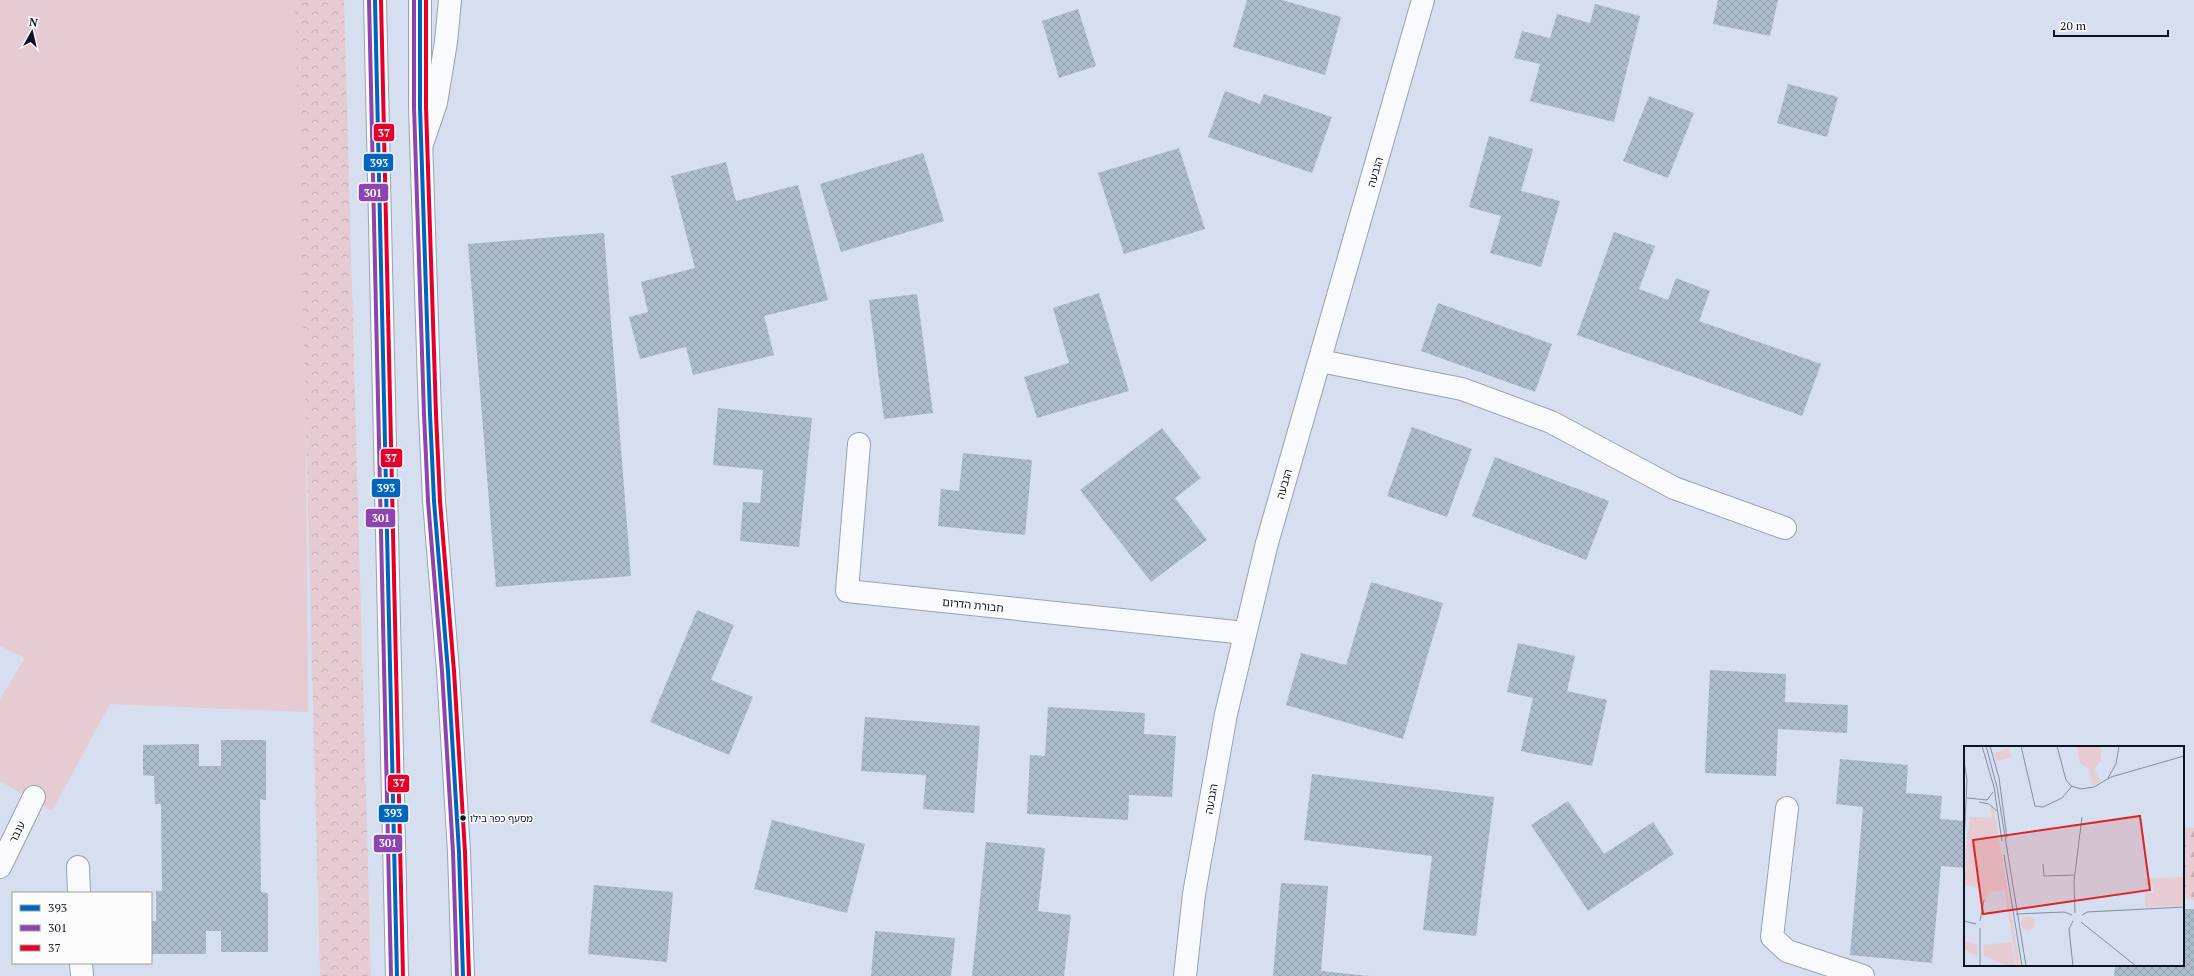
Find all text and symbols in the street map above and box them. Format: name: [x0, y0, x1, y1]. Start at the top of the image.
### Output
north arrow: [12, 12, 52, 52]
scale bar: [2054, 12, 2168, 38]
text: N: [28, 15, 39, 30]
text: 20 m: [2060, 18, 2087, 33]
line badge: 37: [373, 123, 395, 142]
text: 37: [378, 126, 390, 140]
line badge: 393: [363, 153, 394, 172]
street label: הגבעה: [1364, 155, 1386, 189]
text: 393: [370, 156, 388, 170]
line badge: 301: [358, 183, 389, 202]
text: 301: [364, 186, 382, 200]
line badge: 37: [380, 448, 403, 468]
text: 37: [385, 451, 397, 465]
street label: הגבעה: [1273, 467, 1295, 501]
line badge: 393: [371, 478, 401, 498]
text: 393: [377, 481, 395, 495]
line badge: 301: [365, 508, 396, 528]
text: 301: [372, 511, 390, 525]
street label: חבורת הדרום: [942, 595, 1004, 615]
inset map: [1964, 746, 2184, 966]
line badge: 37: [387, 774, 410, 793]
text: 37: [393, 776, 405, 790]
street label: הגבעה: [1201, 783, 1221, 815]
line badge: 393: [378, 804, 409, 823]
text: 393: [384, 806, 402, 820]
place label: מסעף כפר בילו: [470, 812, 533, 825]
marker: מסעף כפר בילו: [458, 813, 468, 823]
street label: ענבר: [6, 819, 28, 845]
line badge: 301: [373, 834, 403, 853]
text: 301: [379, 836, 397, 850]
legend: [12, 892, 152, 964]
text: 393: [48, 900, 67, 915]
text: 301: [48, 920, 67, 935]
text: 37: [48, 940, 61, 955]

